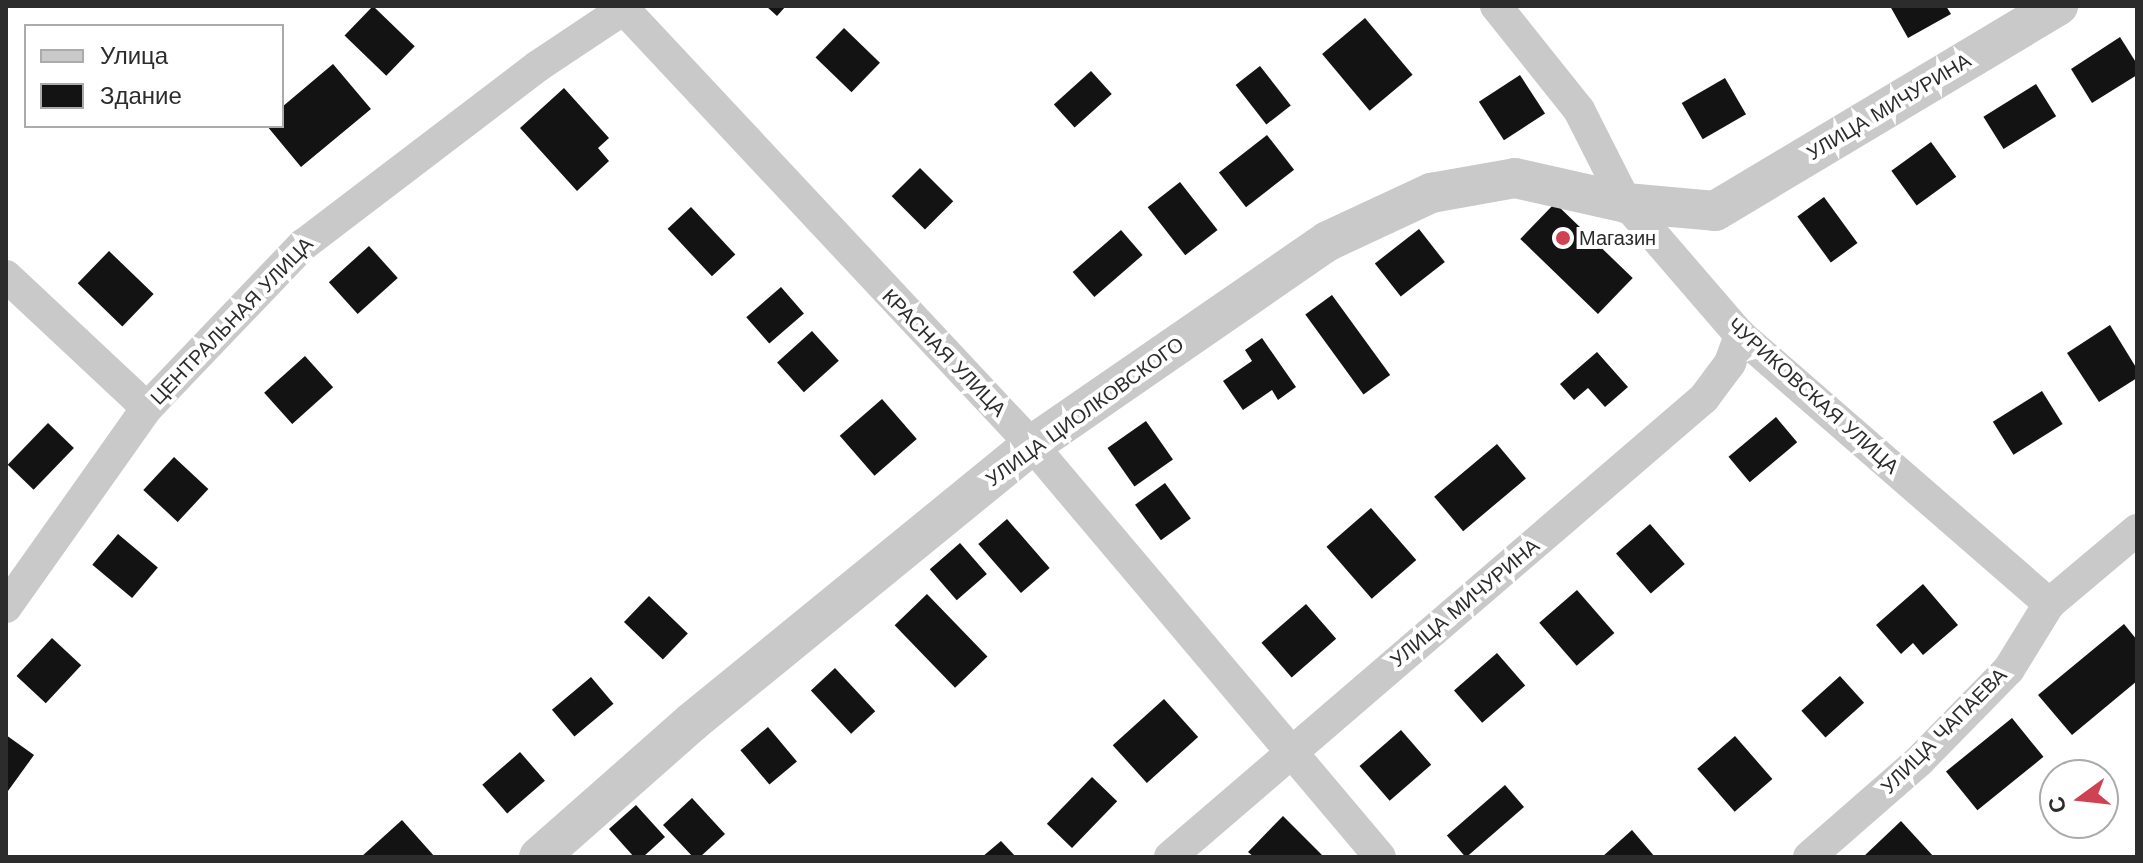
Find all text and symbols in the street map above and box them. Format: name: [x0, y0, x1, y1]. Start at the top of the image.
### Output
legend: [24, 24, 284, 128]
text: Улица: [100, 42, 168, 70]
street label: УЛИЦА МИЧУРИНА: [1803, 49, 1975, 165]
text: Здание: [100, 82, 182, 110]
place label: Магазин: [1579, 226, 1656, 250]
marker: Магазин: [1554, 229, 1572, 247]
street label: ЦЕНТРАЛЬНАЯ УЛИЦА: [146, 232, 318, 410]
street label: КРАСНАЯ УЛИЦА: [877, 284, 1011, 422]
street label: ЧУРИКОВСКАЯ УЛИЦА: [1723, 313, 1903, 479]
street label: УЛИЦА ЦИОЛКОВСКОГО: [981, 332, 1189, 492]
street label: УЛИЦА МИЧУРИНА: [1386, 534, 1544, 672]
street label: УЛИЦА ЧАПАЕВА: [1876, 663, 2012, 799]
north arrow: [2039, 759, 2119, 839]
text: С: [2043, 794, 2071, 816]

